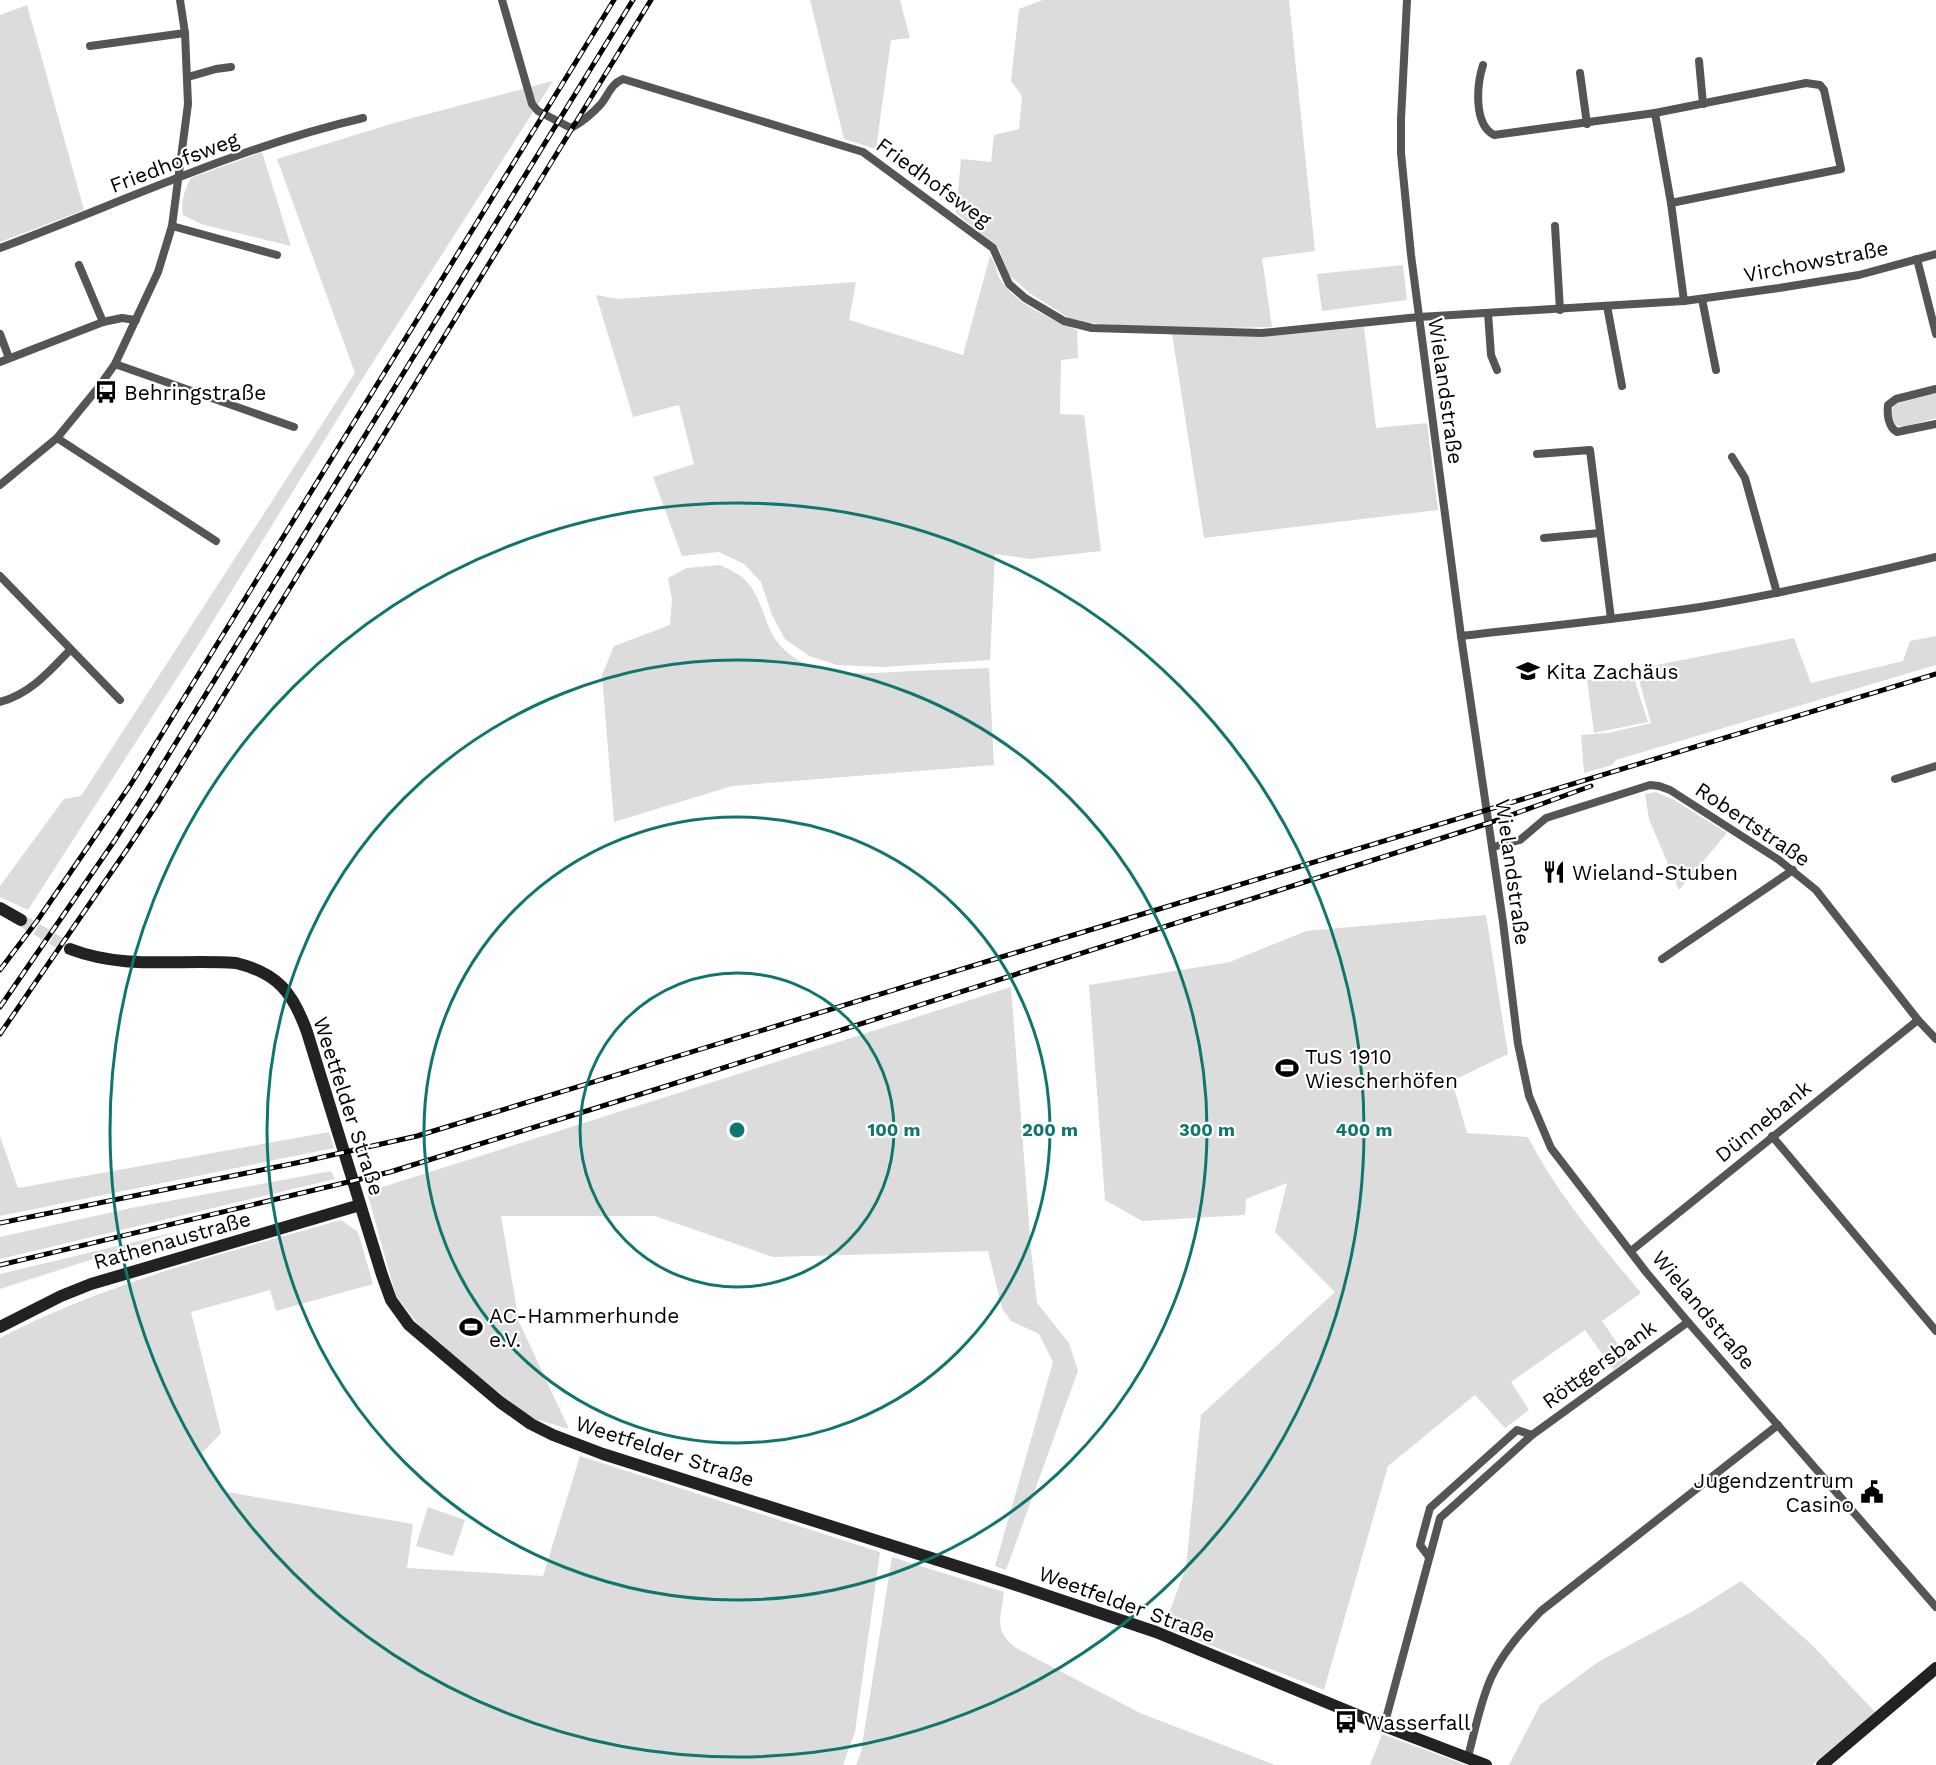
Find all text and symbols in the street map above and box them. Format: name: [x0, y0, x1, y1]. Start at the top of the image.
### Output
street label: Friedhofsweg: [106, 126, 243, 198]
street label: Friedhofsweg: [872, 132, 997, 233]
street label: Virchowstraße: [1742, 235, 1890, 287]
street label: Wielandstraße: [1423, 316, 1469, 466]
bus stop icon: Behringstraße: [93, 379, 119, 405]
place label: Behringstraße: [124, 380, 266, 405]
school or university icon: Kita Zachäus: [1515, 658, 1541, 684]
place label: Kita Zachäus: [1546, 659, 1679, 684]
street label: Robertstraße: [1691, 776, 1815, 872]
street label: Wielandstraße: [1490, 797, 1536, 947]
restaurant icon: Wieland-Stuben: [1541, 859, 1567, 885]
place label: Wieland-Stuben: [1572, 860, 1738, 885]
street label: Weetfelder Straße: [308, 1014, 390, 1198]
place label: TuS 1910 Wiescherhöfen: [1305, 1044, 1458, 1093]
sports icon: TuS 1910 Wiescherhöfen: [1274, 1055, 1300, 1081]
street label: Dünnebank: [1710, 1075, 1816, 1167]
text: 100 m: [867, 1119, 921, 1140]
text: 200 m: [1022, 1119, 1078, 1140]
text: 300 m: [1179, 1119, 1235, 1140]
text: 400 m: [1336, 1119, 1392, 1140]
centre of rings: [727, 1120, 747, 1140]
street label: Rathenaustraße: [91, 1206, 253, 1274]
street label: Wielandstraße: [1647, 1245, 1761, 1375]
place label: AC-Hammerhunde e.V.: [489, 1303, 679, 1352]
sports icon: AC-Hammerhunde e.V.: [458, 1314, 484, 1340]
street label: Röttgersbank: [1537, 1314, 1661, 1414]
street label: Weetfelder Straße: [573, 1410, 757, 1492]
place label: Jugendzentrum Casino: [1694, 1468, 1854, 1517]
public building icon: Jugendzentrum Casino: [1859, 1479, 1885, 1505]
street label: Weetfelder Straße: [1035, 1560, 1219, 1648]
bus stop icon: Wasserfall: [1333, 1709, 1359, 1735]
place label: Wasserfall: [1364, 1710, 1471, 1735]

